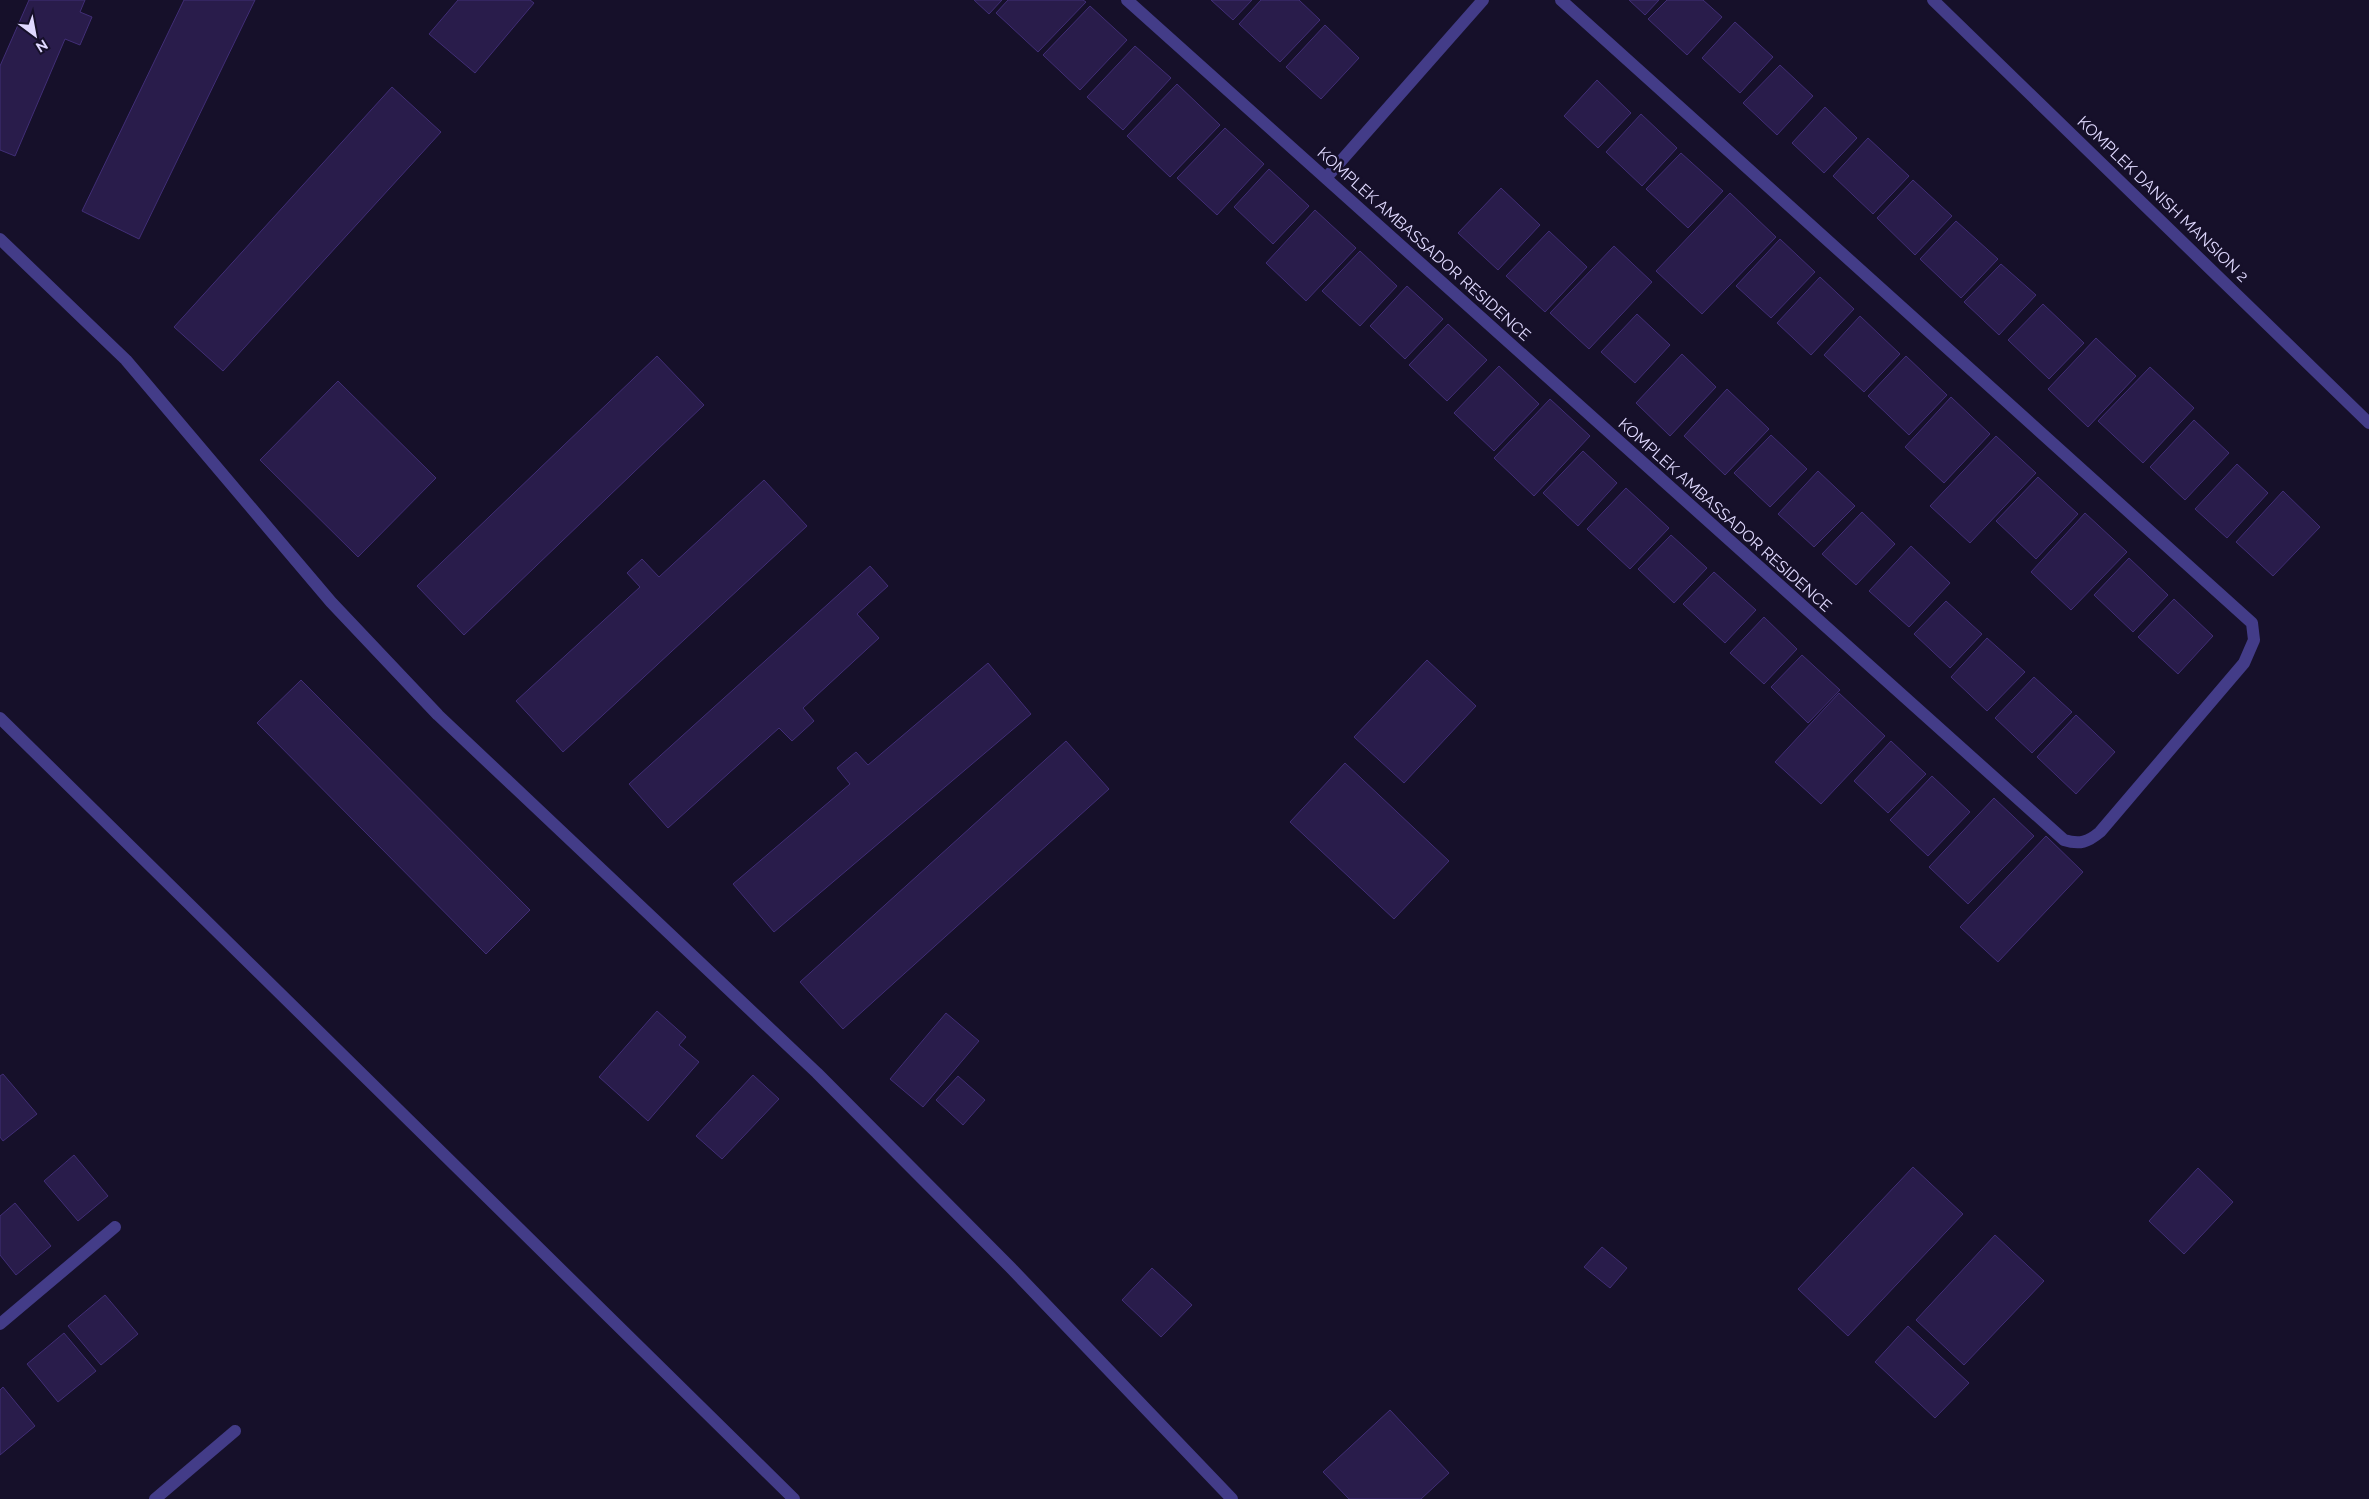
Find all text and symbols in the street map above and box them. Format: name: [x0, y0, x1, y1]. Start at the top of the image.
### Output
north arrow: [10, 10, 60, 60]
text: N: [33, 36, 51, 56]
street label: KOMPLEK DANISH MANSION 2: [2074, 112, 2252, 286]
street label: KOMPLEK AMBASSADOR RESIDENCE: [1313, 143, 1535, 345]
street label: KOMPLEK AMBASSADOR RESIDENCE: [1614, 414, 1836, 616]

